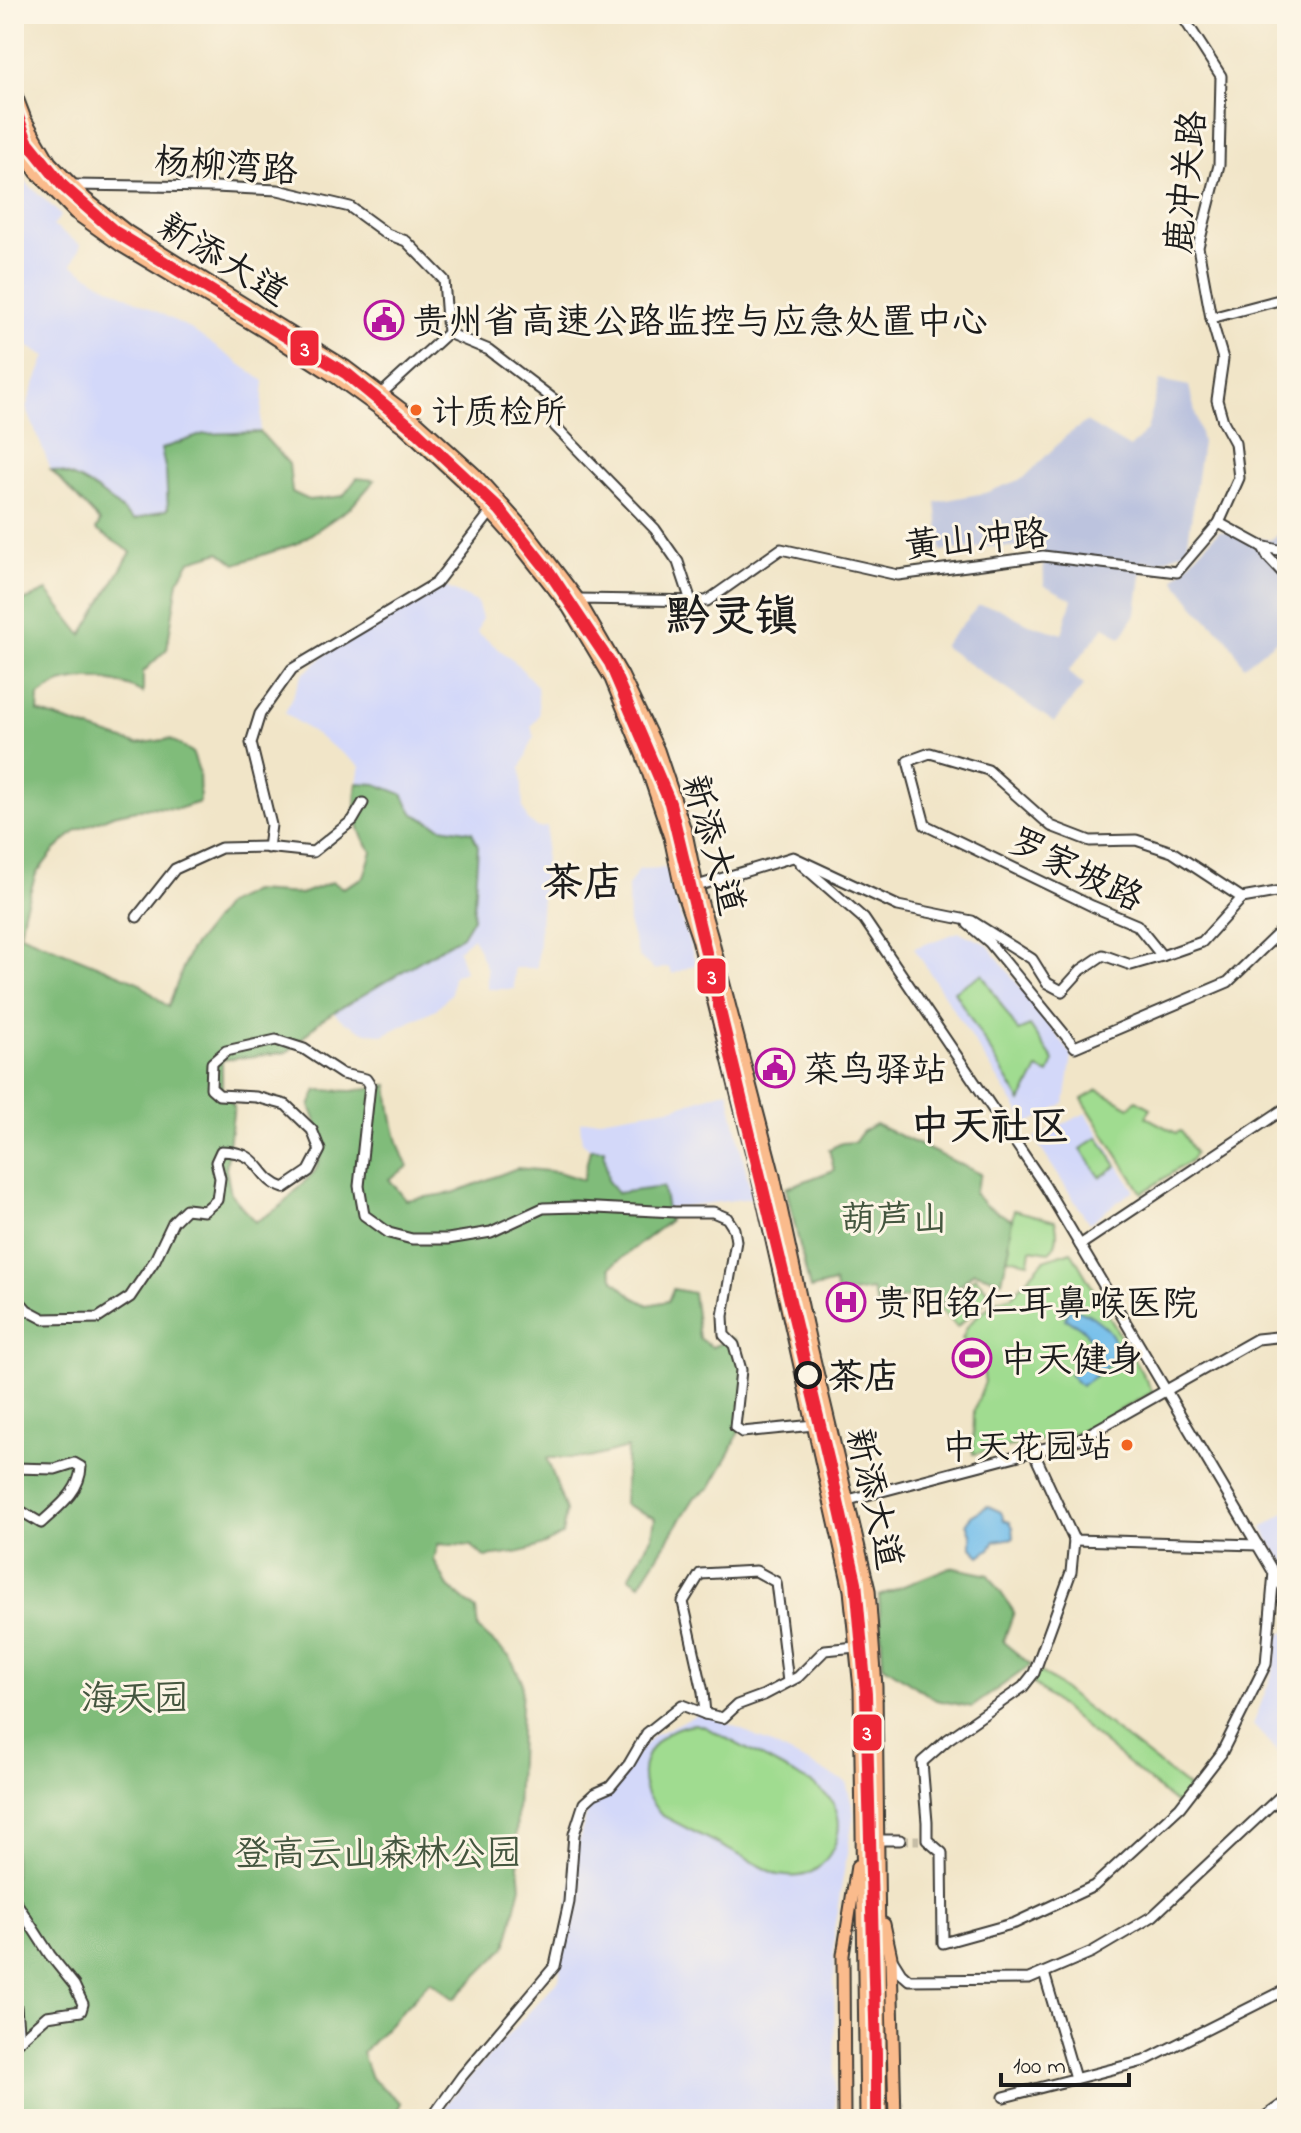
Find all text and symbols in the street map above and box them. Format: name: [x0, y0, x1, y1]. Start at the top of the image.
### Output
street label: 鹿冲关路: [1155, 108, 1222, 257]
street label: 杨柳湾路: [152, 137, 299, 200]
street label: 新添大道: [146, 202, 297, 322]
place label: 贵州省高速公路监控与应急处置中心: [412, 298, 988, 351]
public building icon: 贵州省高速公路监控与应急处置中心: [363, 299, 405, 341]
line badge: 3: [289, 329, 320, 367]
text: 3: [299, 335, 310, 367]
place label: 计质检所: [431, 390, 567, 440]
marker: 计质检所: [408, 402, 424, 418]
street label: 黄山冲路: [902, 510, 1050, 575]
district label: 黔灵镇: [666, 587, 798, 651]
street label: 新添大道: [665, 769, 756, 922]
street label: 罗家坡路: [999, 817, 1151, 927]
district label: 茶店: [543, 856, 623, 915]
line badge: 3: [696, 957, 727, 995]
text: 3: [706, 963, 717, 995]
place label: 菜鸟驿站: [803, 1046, 947, 1099]
public building icon: 菜鸟驿站: [754, 1047, 796, 1089]
district label: 中天社区: [910, 1100, 1070, 1159]
park label: 葫芦山: [840, 1195, 948, 1248]
place label: 贵阳铭仁耳鼻喉医院: [874, 1280, 1198, 1333]
hospital icon: 贵阳铭仁耳鼻喉医院: [825, 1281, 867, 1323]
place label: 中天健身: [1000, 1336, 1144, 1389]
sports icon: 中天健身: [951, 1337, 993, 1379]
place label: 茶店: [828, 1353, 900, 1406]
marker: 茶店: [795, 1362, 821, 1388]
street label: 新添大道: [830, 1423, 914, 1575]
place label: 中天花园站: [942, 1425, 1112, 1475]
marker: 中天花园站: [1119, 1437, 1135, 1453]
park label: 海天园: [81, 1675, 189, 1728]
line badge: 3: [852, 1713, 883, 1752]
text: 3: [861, 1719, 872, 1751]
park label: 登高云山森林公园: [234, 1830, 522, 1883]
scale bar: [1001, 2037, 1129, 2087]
text: 100 m: [1013, 2050, 1066, 2085]

